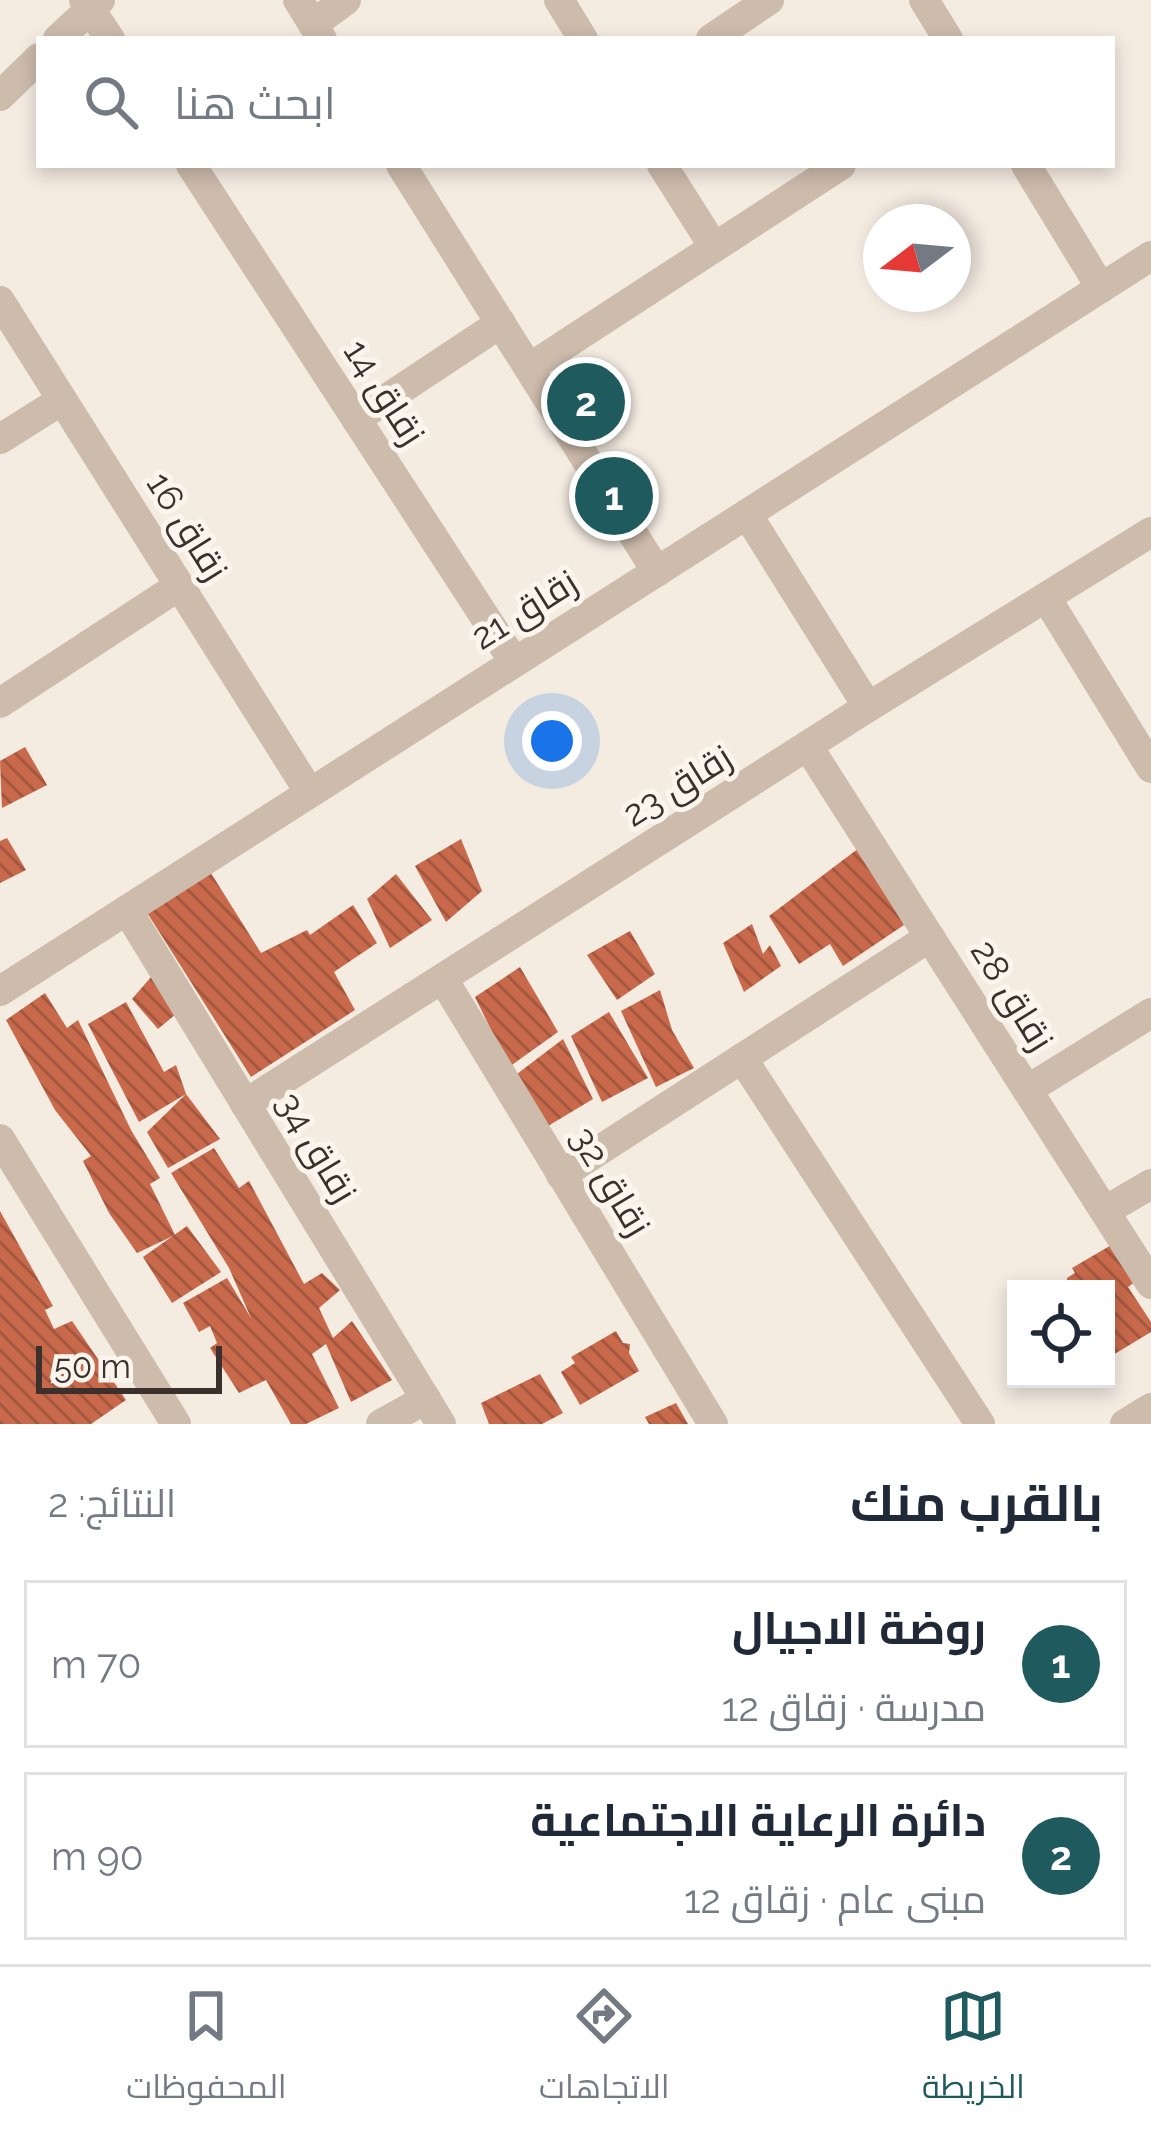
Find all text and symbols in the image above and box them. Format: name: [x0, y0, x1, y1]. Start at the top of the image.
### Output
search box: [36, 36, 1115, 168]
icon: search: [78, 69, 144, 135]
text: ابحث هنا: [174, 77, 336, 130]
north arrow: [863, 204, 971, 312]
street label: زقاق 14: [334, 331, 435, 454]
pin: 2: [547, 357, 625, 447]
pin: 1: [575, 451, 653, 541]
street label: زقاق 16: [137, 464, 237, 589]
street label: زقاق 21: [464, 560, 586, 659]
your location: [522, 711, 582, 771]
street label: زقاق 23: [615, 735, 740, 836]
street label: زقاق 28: [961, 932, 1063, 1059]
street label: زقاق 34: [266, 1084, 366, 1211]
street label: زقاق 32: [560, 1119, 660, 1244]
map controls: [1007, 1280, 1115, 1388]
button: locate: [1007, 1280, 1115, 1388]
scale bar: [36, 1340, 222, 1393]
text: 50 m: [54, 1347, 131, 1386]
text: بالقرب منك: [850, 1473, 1103, 1533]
text: النتائج: 2: [48, 1480, 176, 1526]
text: روضة الاجيال: [732, 1602, 986, 1655]
text: 70 m: [51, 1641, 141, 1687]
text: 1: [1051, 1641, 1071, 1687]
text: مدرسة · زقاق 12: [722, 1684, 986, 1730]
text: دائرة الرعاية الاجتماعية: [530, 1794, 986, 1847]
text: 90 m: [51, 1833, 144, 1879]
text: 2: [1050, 1833, 1072, 1879]
text: مبنى عام · زقاق 12: [684, 1876, 986, 1922]
tab: المحفوظات: [126, 1983, 287, 2117]
tab: الاتجاهات: [539, 1983, 670, 2117]
tab: الخريطة: [922, 1983, 1025, 2117]

